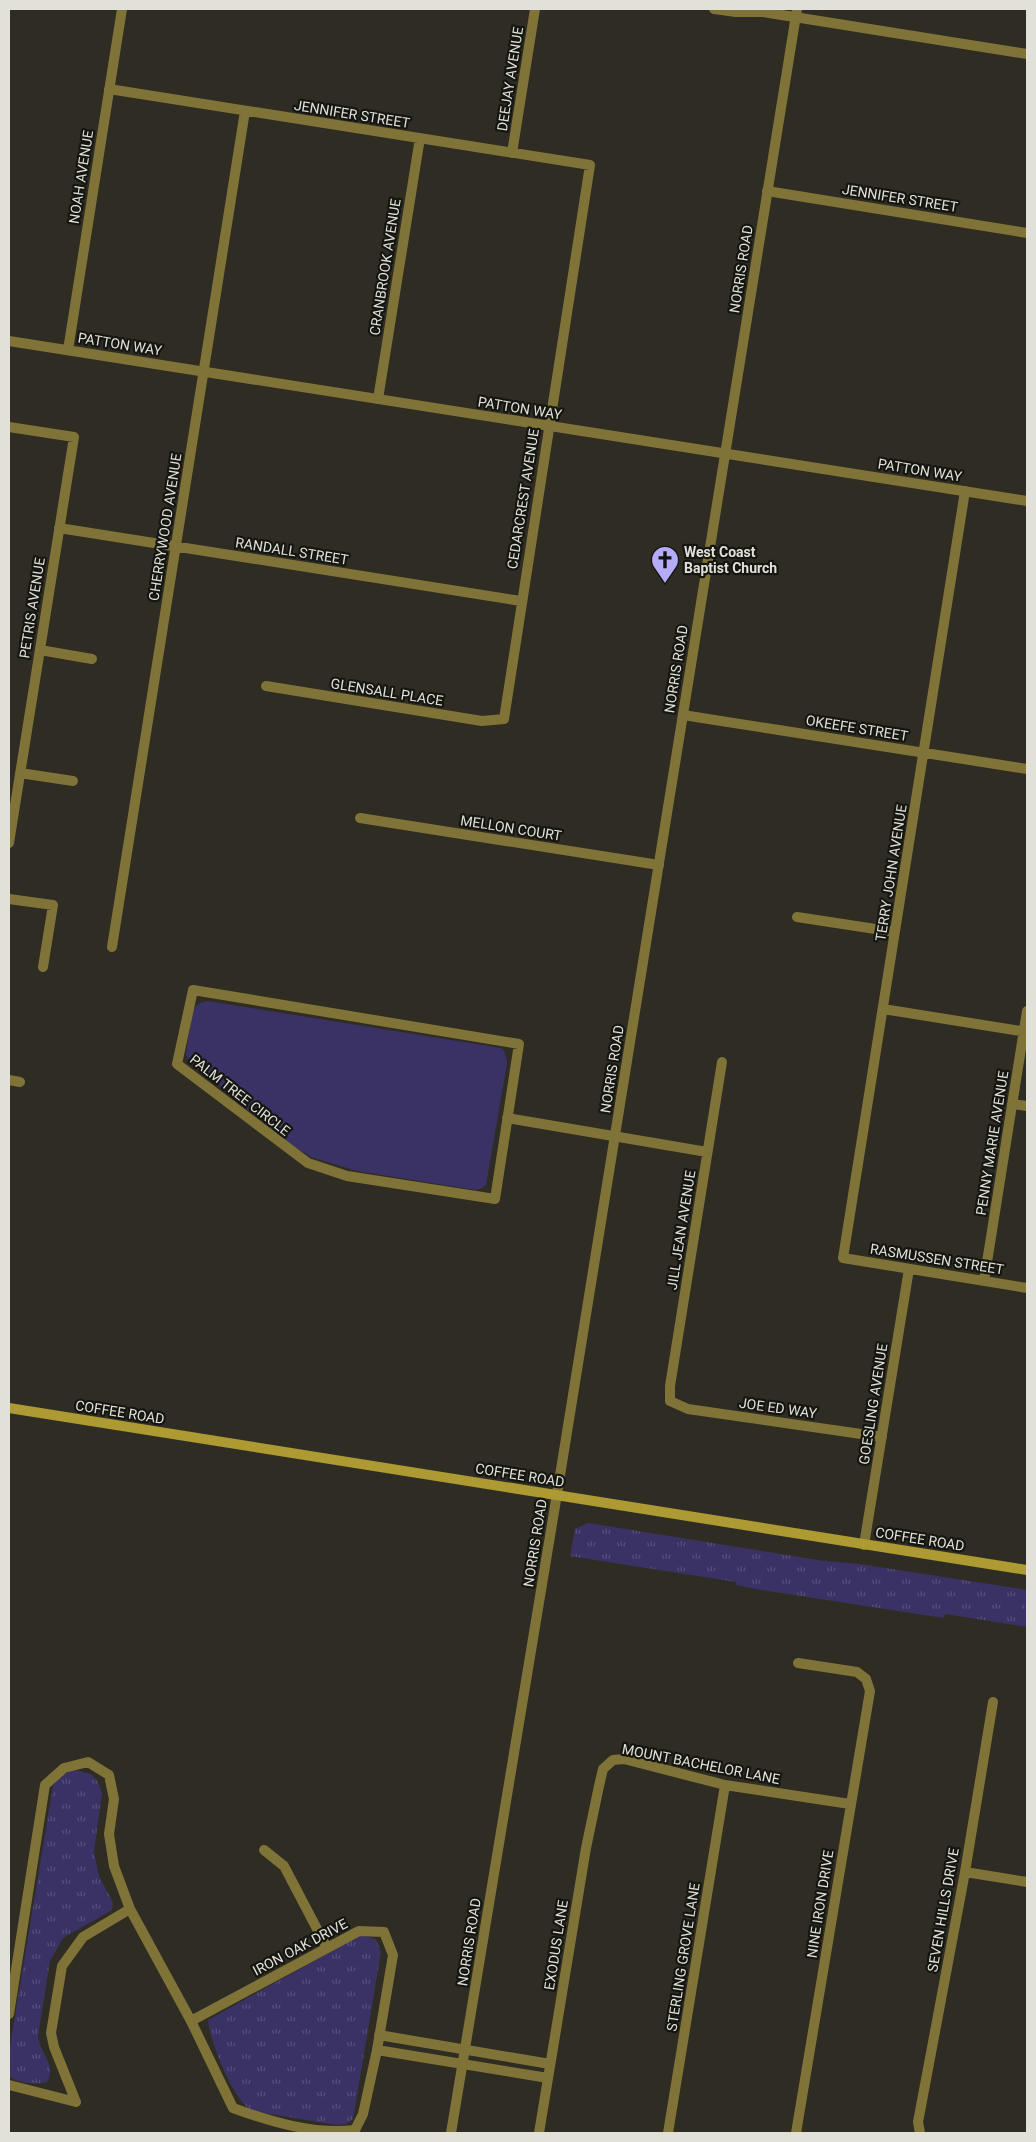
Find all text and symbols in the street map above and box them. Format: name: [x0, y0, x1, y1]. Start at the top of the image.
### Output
street label: DEEJAY AVENUE: [494, 26, 526, 132]
street label: JENNIFER STREET: [293, 97, 412, 131]
street label: NOAH AVENUE: [66, 129, 96, 225]
street label: JENNIFER STREET: [841, 181, 960, 215]
street label: CRANBROOK AVENUE: [366, 197, 404, 336]
street label: NORRIS ROAD: [726, 224, 756, 314]
street label: PATTON WAY: [77, 329, 164, 359]
street label: PATTON WAY: [477, 393, 564, 423]
street label: CEDARCREST AVENUE: [504, 428, 542, 570]
street label: CHERRYWOOD AVENUE: [145, 452, 185, 602]
street label: PATTON WAY: [877, 455, 964, 485]
street label: RANDALL STREET: [234, 534, 350, 568]
place label: West Coast Baptist Church: [684, 544, 777, 576]
church icon: West Coast Baptist Church: [650, 545, 680, 584]
street label: PETRIS AVENUE: [16, 556, 48, 660]
street label: NORRIS ROAD: [661, 624, 691, 714]
street label: GLENSALL PLACE: [330, 675, 444, 709]
street label: OKEEFE STREET: [805, 712, 910, 744]
street label: TERRY JOHN AVENUE: [872, 803, 910, 943]
street label: MELLON COURT: [459, 812, 563, 844]
street label: NORRIS ROAD: [597, 1024, 627, 1114]
street label: PALM TREE CIRCLE: [187, 1051, 293, 1139]
street label: PENNY MARIE AVENUE: [973, 1069, 1011, 1216]
street label: JILL JEAN AVENUE: [664, 1169, 698, 1291]
street label: RASMUSSEN STREET: [869, 1241, 1006, 1278]
street label: GOESLING AVENUE: [856, 1342, 890, 1466]
street label: JOE ED WAY: [738, 1395, 819, 1421]
street label: COFFEE ROAD: [74, 1397, 166, 1427]
street label: COFFEE ROAD: [474, 1460, 566, 1490]
street label: NORRIS ROAD: [520, 1498, 550, 1588]
street label: COFFEE ROAD: [874, 1524, 966, 1554]
street label: MOUNT BACHELOR LANE: [621, 1741, 781, 1787]
street label: SEVEN HILLS DRIVE: [924, 1847, 962, 1973]
street label: NINE IRON DRIVE: [804, 1849, 836, 1959]
street label: STERLING GROVE LANE: [663, 1881, 703, 2032]
street label: NORRIS ROAD: [454, 1897, 484, 1987]
street label: EXODUS LANE: [541, 1899, 571, 1991]
street label: IRON OAK DRIVE: [250, 1915, 350, 1979]

